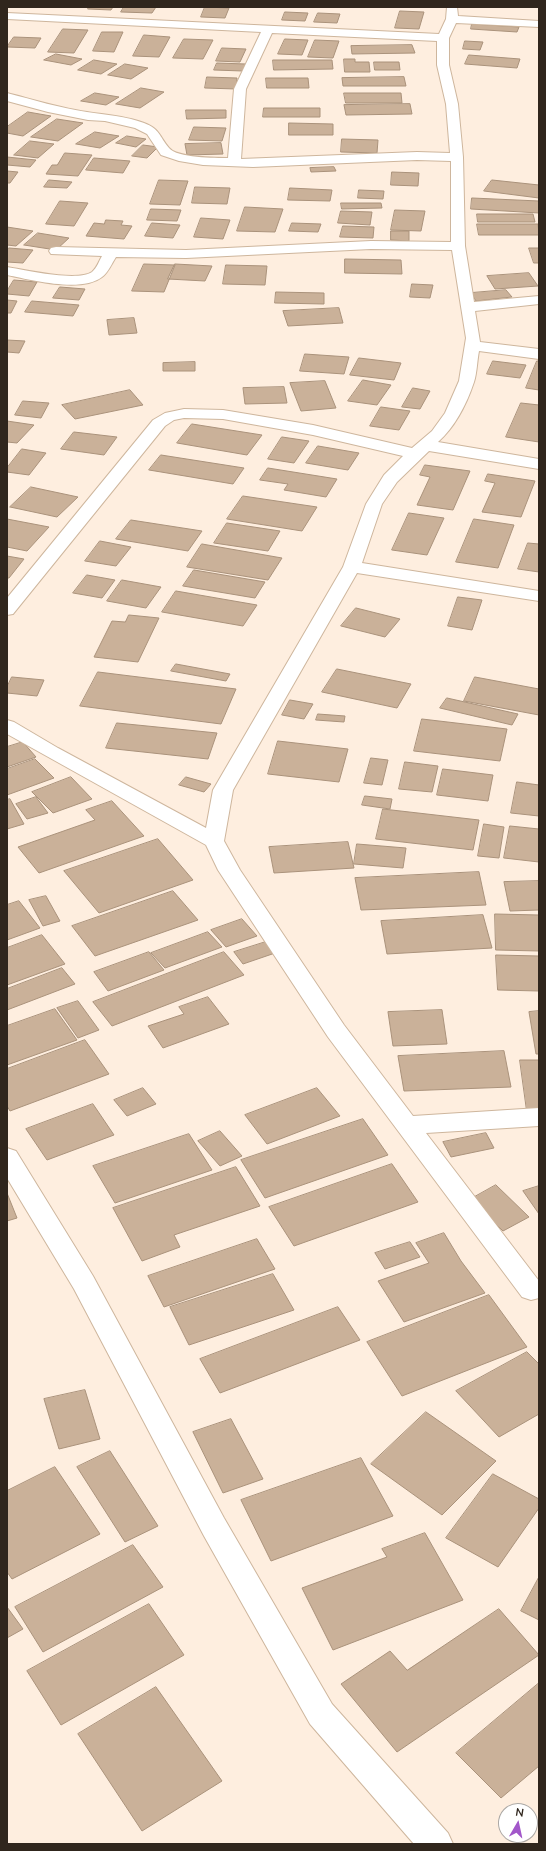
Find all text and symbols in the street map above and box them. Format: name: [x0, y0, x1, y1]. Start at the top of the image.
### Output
north arrow: [498, 1803, 538, 1843]
text: N: [515, 1805, 525, 1820]

